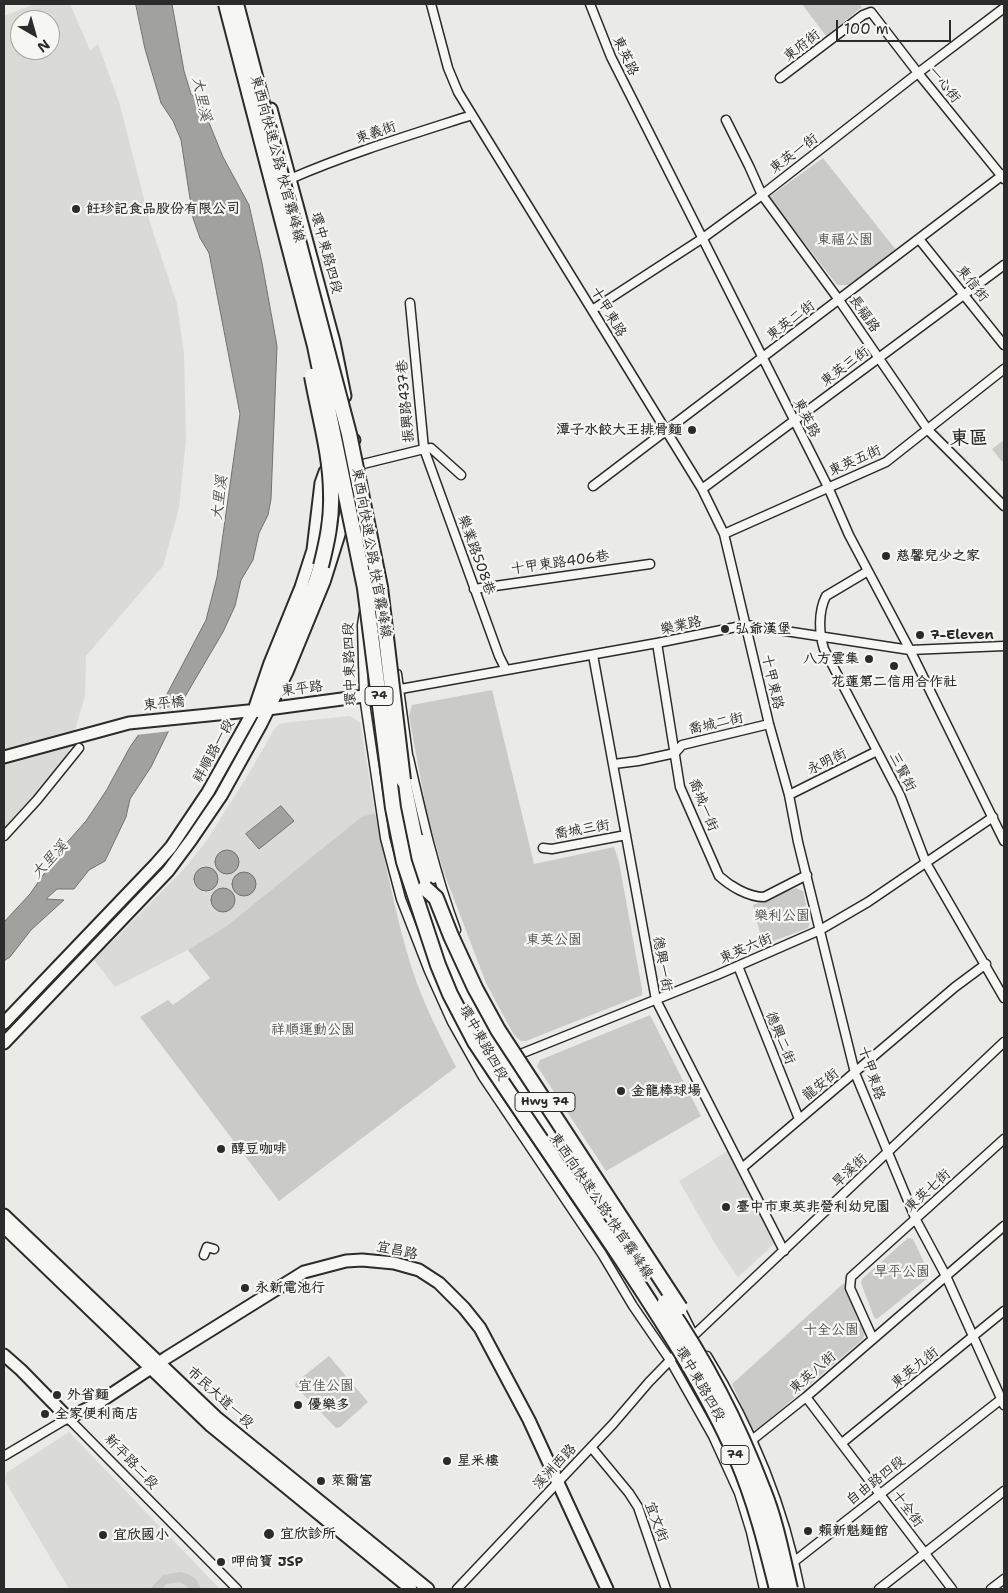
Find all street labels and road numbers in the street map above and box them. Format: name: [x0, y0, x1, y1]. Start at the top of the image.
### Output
street label: 東府街: [780, 26, 824, 66]
street label: 東英路: [609, 33, 641, 79]
street label: 一心街: [924, 63, 964, 107]
street label: 東西向快速公路 快官霧峰線: [247, 73, 307, 245]
street label: 東義街: [353, 118, 399, 148]
street label: 東英一街: [767, 130, 821, 178]
street label: 環中東路四段: [307, 210, 345, 296]
street label: 東信街: [952, 262, 992, 306]
street label: 十甲東路: [586, 284, 630, 340]
street label: 長福路: [845, 292, 883, 336]
street label: 東英二街: [764, 297, 818, 345]
street label: 東英三街: [818, 343, 872, 391]
street label: 振興路437巷: [394, 359, 418, 443]
street label: 東英路: [789, 395, 823, 441]
street label: 東英五街: [826, 442, 884, 480]
street label: 東西向快速公路 快官霧峰線: [348, 466, 394, 640]
street label: 樂業路508巷: [454, 513, 498, 597]
street label: 十甲東路406巷: [510, 548, 610, 578]
street label: 樂業路: [659, 613, 703, 639]
street label: 環中東路四段: [340, 622, 360, 706]
street label: 十甲東路: [758, 653, 786, 711]
street label: 東平路: [280, 678, 324, 700]
road number: 74: [365, 686, 393, 706]
street label: 東平橋: [142, 693, 186, 715]
street label: 喬城二街: [687, 710, 745, 738]
street label: 祥順路一段: [190, 716, 238, 786]
street label: 永明街: [804, 745, 850, 779]
street label: 三賢街: [885, 749, 919, 795]
street label: 喬城一街: [685, 776, 721, 834]
street label: 喬城三街: [553, 817, 611, 843]
street label: 東英六街: [717, 930, 775, 968]
street label: 德興一街: [649, 935, 675, 993]
street label: 環中東路四段: [455, 1002, 511, 1084]
street label: 德興二街: [762, 1009, 798, 1067]
street label: 十甲東路: [854, 1044, 888, 1102]
street label: 龍安街: [799, 1065, 843, 1105]
road number: Hwy 74: [515, 1092, 575, 1112]
street label: 東西向快速公路 快官霧峰線: [546, 1130, 656, 1282]
street label: 旱溪街: [829, 1151, 871, 1191]
street label: 東英七街: [902, 1166, 954, 1216]
street label: 宜昌路: [375, 1238, 419, 1264]
street label: 環中東路四段: [672, 1343, 728, 1425]
street label: 東英九街: [888, 1344, 942, 1392]
street label: 東英八街: [786, 1348, 840, 1398]
street label: 市民大道一段: [183, 1364, 257, 1432]
street label: 新平路二段: [101, 1431, 161, 1493]
street label: 溪洲西路: [530, 1441, 580, 1493]
road number: 74: [721, 1446, 749, 1464]
street label: 自由路四段: [843, 1453, 909, 1509]
street label: 十全街: [888, 1487, 926, 1531]
street label: 宜文街: [641, 1499, 671, 1545]

